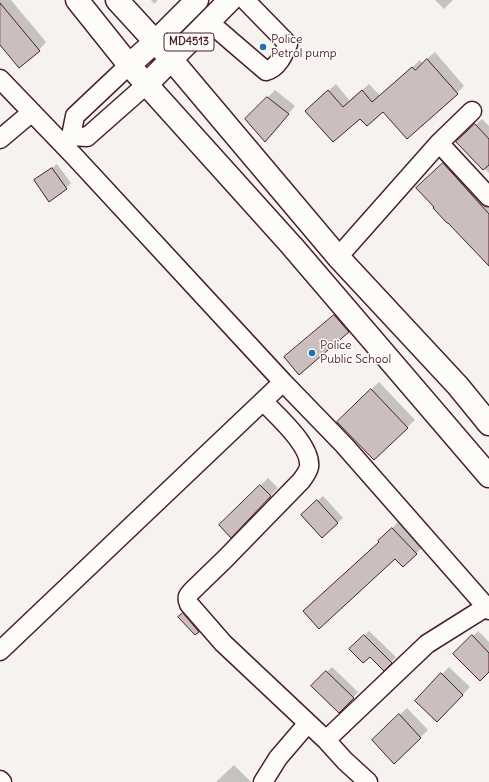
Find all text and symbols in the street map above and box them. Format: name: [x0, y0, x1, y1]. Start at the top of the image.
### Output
road number: MD4513: [164, 33, 214, 51]
place label: Police Petrol pump: [271, 33, 337, 61]
marker: Police Petrol pump: [258, 42, 268, 52]
place label: Police Public School: [320, 339, 391, 367]
marker: Police Public School: [307, 348, 317, 358]

